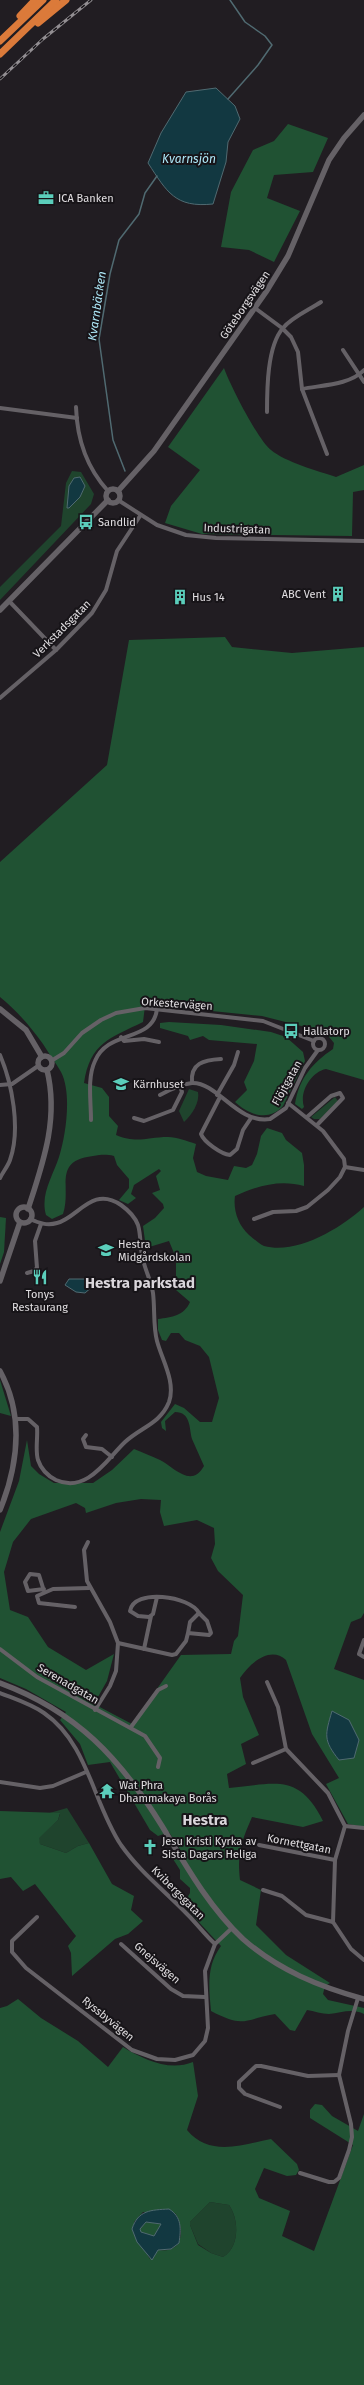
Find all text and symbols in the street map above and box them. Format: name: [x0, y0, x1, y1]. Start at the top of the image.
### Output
water label: Kvarnsjön: [162, 152, 216, 166]
office icon: ICA Banken: [37, 189, 55, 207]
place label: ICA Banken: [58, 192, 114, 205]
street label: Göteborgsvägen: [217, 268, 273, 342]
water label: Kvarnbäcken: [85, 270, 109, 342]
bus stop icon: Sandlid: [77, 513, 95, 531]
place label: Sandlid: [98, 516, 136, 529]
street label: Industrigatan: [203, 521, 271, 537]
building icon: ABC Vent: [329, 585, 347, 603]
building icon: Hus 14: [171, 588, 189, 606]
place label: ABC Vent: [282, 588, 326, 601]
place label: Hus 14: [192, 591, 225, 604]
street label: Verkstadsgatan: [30, 597, 94, 661]
street label: Orkestervägen: [141, 995, 213, 1013]
bus stop icon: Hallatorp: [282, 1022, 300, 1040]
place label: Hallatorp: [303, 1025, 350, 1038]
street label: Flöjtgatan: [269, 1058, 305, 1108]
school or university icon: Kärnhuset: [112, 1075, 130, 1093]
place label: Kärnhuset: [133, 1078, 184, 1091]
place label: Hestra Midgårdskolan: [118, 1238, 191, 1264]
school or university icon: Hestra Midgårdskolan: [97, 1241, 115, 1259]
restaurant icon: Tonys Restaurang: [31, 1268, 49, 1286]
district label: Hestra parkstad: [85, 1274, 195, 1292]
place label: Tonys Restaurang: [12, 1288, 68, 1314]
street label: Serenadgatan: [35, 1661, 101, 1707]
place label: Wat Phra Dhammakaya Borås: [119, 1779, 217, 1805]
temple icon: Wat Phra Dhammakaya Borås: [98, 1782, 116, 1800]
district label: Hestra: [182, 1811, 228, 1829]
street label: Kornettgatan: [266, 1831, 332, 1857]
place label: Jesu Kristi Kyrka av Sista Dagars Heliga: [162, 1835, 257, 1861]
church icon: Jesu Kristi Kyrka av Sista Dagars Heliga: [141, 1838, 159, 1856]
street label: Kvibergsgatan: [149, 1864, 207, 1922]
street label: Gnejsvägen: [131, 1940, 183, 1986]
street label: Ryssbyvägen: [79, 1994, 137, 2044]

